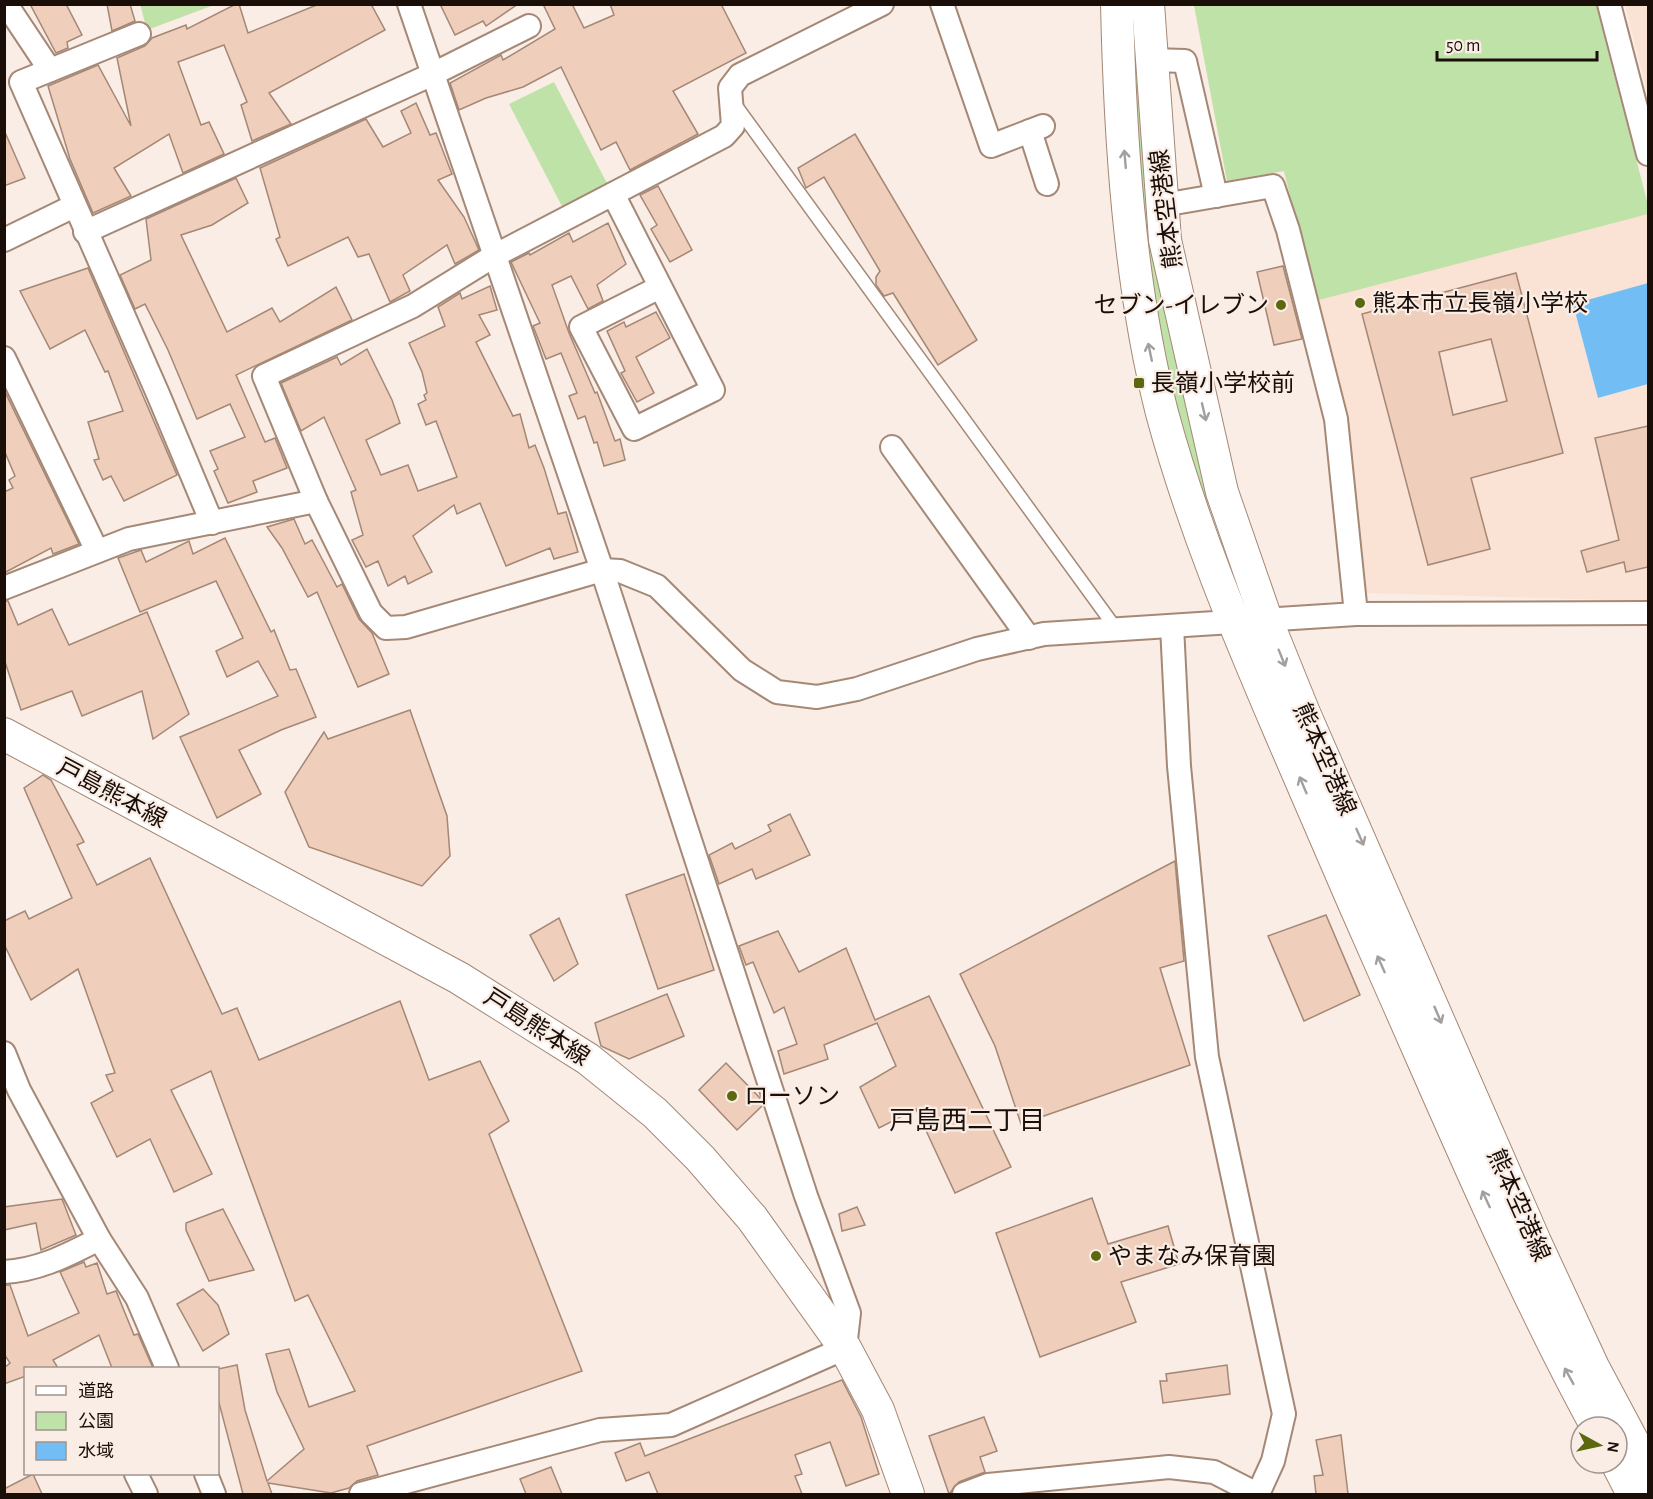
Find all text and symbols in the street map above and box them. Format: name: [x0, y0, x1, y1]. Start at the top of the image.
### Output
scale bar: [1437, 24, 1598, 62]
text: 50 m: [1446, 37, 1480, 55]
street label: 熊本空港線: [1146, 148, 1186, 270]
one-way arrow: [1119, 149, 1130, 169]
place label: 熊本市立長嶺小学校: [1372, 290, 1588, 316]
place label: セブン-イレブン: [1094, 292, 1269, 318]
marker: 熊本市立長嶺小学校: [1353, 296, 1367, 310]
marker: セブン-イレブン: [1274, 298, 1288, 312]
one-way arrow: [1144, 343, 1155, 362]
place label: 長嶺小学校前: [1151, 370, 1295, 396]
marker: 長嶺小学校前: [1132, 376, 1146, 390]
one-way arrow: [1199, 402, 1211, 421]
one-way arrow: [1277, 648, 1288, 667]
street label: 熊本空港線: [1289, 699, 1361, 819]
street label: 戸島熊本線: [53, 753, 171, 833]
one-way arrow: [1297, 776, 1308, 795]
one-way arrow: [1354, 827, 1366, 845]
one-way arrow: [1375, 955, 1386, 973]
street label: 戸島熊本線: [480, 983, 594, 1071]
one-way arrow: [1432, 1006, 1444, 1024]
place label: ローソン: [744, 1085, 840, 1109]
marker: ローソン: [725, 1089, 739, 1103]
district label: 戸島西二丁目: [889, 1106, 1045, 1134]
street label: 熊本空港線: [1483, 1145, 1555, 1265]
one-way arrow: [1479, 1191, 1491, 1209]
place label: やまなみ保育園: [1108, 1243, 1276, 1269]
marker: やまなみ保育園: [1089, 1249, 1103, 1263]
legend: [24, 1367, 219, 1475]
one-way arrow: [1563, 1367, 1574, 1385]
text: 道路: [78, 1381, 114, 1401]
text: 公園: [78, 1412, 114, 1431]
north arrow: [1569, 1415, 1629, 1475]
text: N: [1604, 1440, 1622, 1454]
text: 水域: [78, 1442, 114, 1461]

